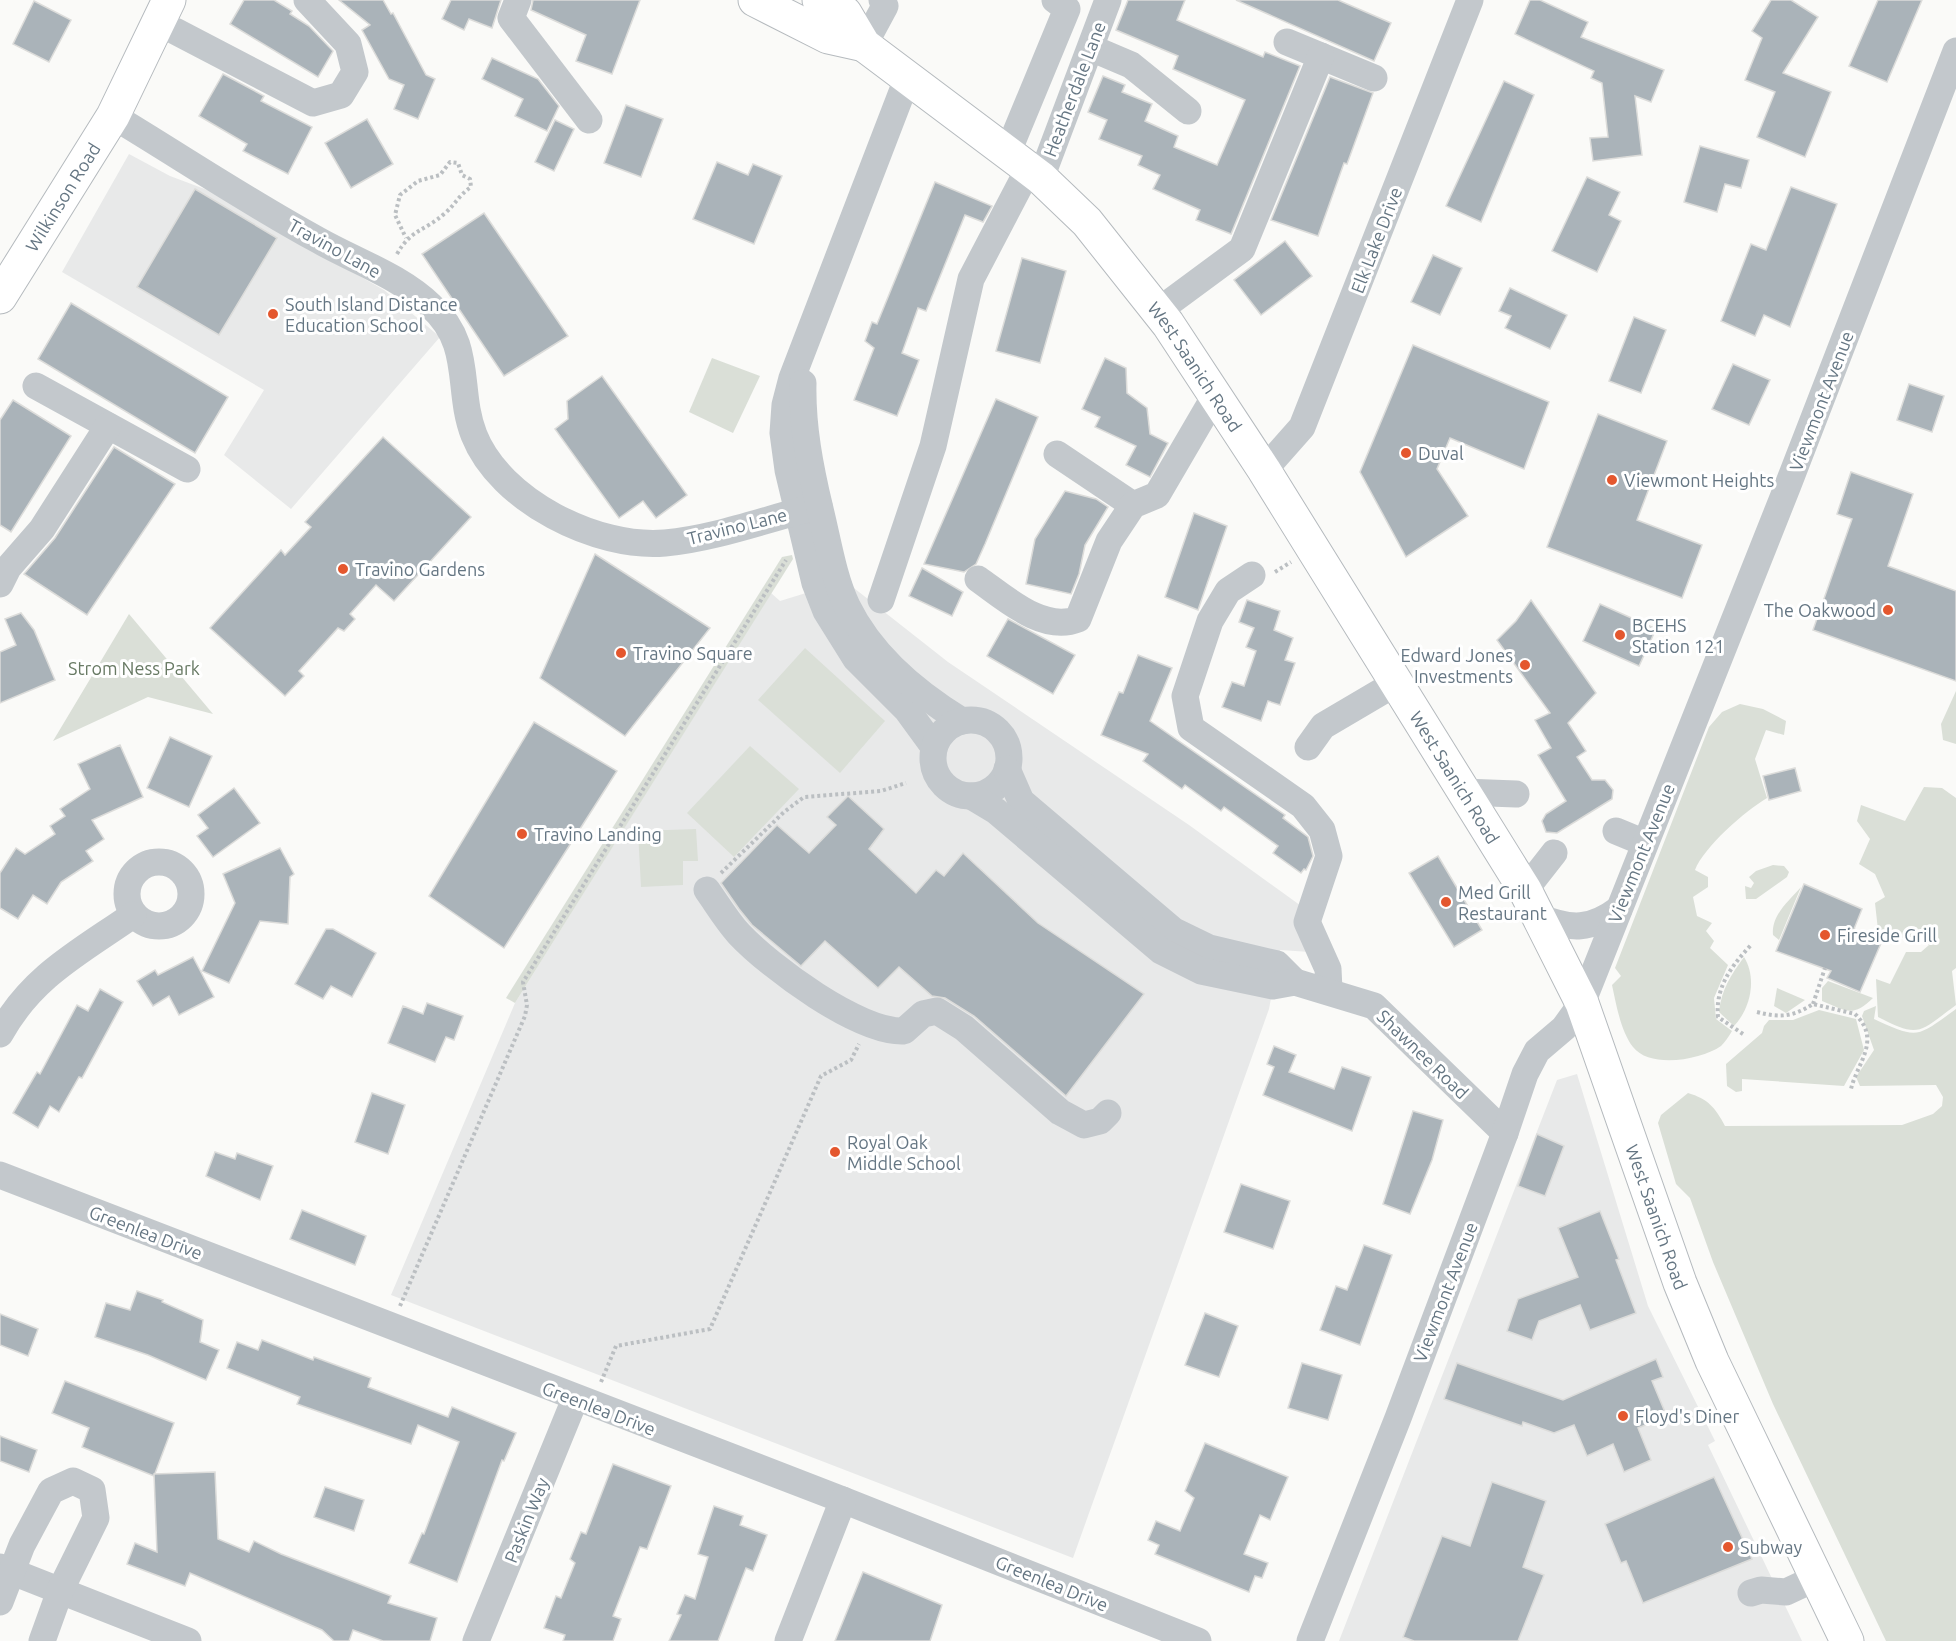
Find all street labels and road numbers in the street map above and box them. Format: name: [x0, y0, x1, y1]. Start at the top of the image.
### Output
street label: Heatherdale Lane: [1039, 19, 1109, 159]
street label: Wilkinson Road: [21, 139, 104, 255]
street label: Elk Lake Drive: [1347, 184, 1405, 296]
street label: Travino Lane: [285, 214, 385, 282]
street label: West Saanich Road: [1144, 298, 1246, 435]
street label: Viewmont Avenue: [1785, 328, 1857, 474]
street label: Travino Lane: [685, 504, 789, 548]
street label: West Saanich Road: [1406, 707, 1504, 847]
street label: Viewmont Avenue: [1604, 780, 1678, 926]
street label: Shawnee Road: [1373, 1006, 1473, 1102]
street label: West Saanich Road: [1622, 1142, 1692, 1292]
street label: Greenlea Drive: [87, 1201, 205, 1263]
street label: Viewmont Avenue: [1409, 1219, 1481, 1365]
street label: Greenlea Drive: [540, 1377, 658, 1439]
street label: Paskin Way: [500, 1474, 552, 1565]
street label: Greenlea Drive: [993, 1551, 1111, 1615]

